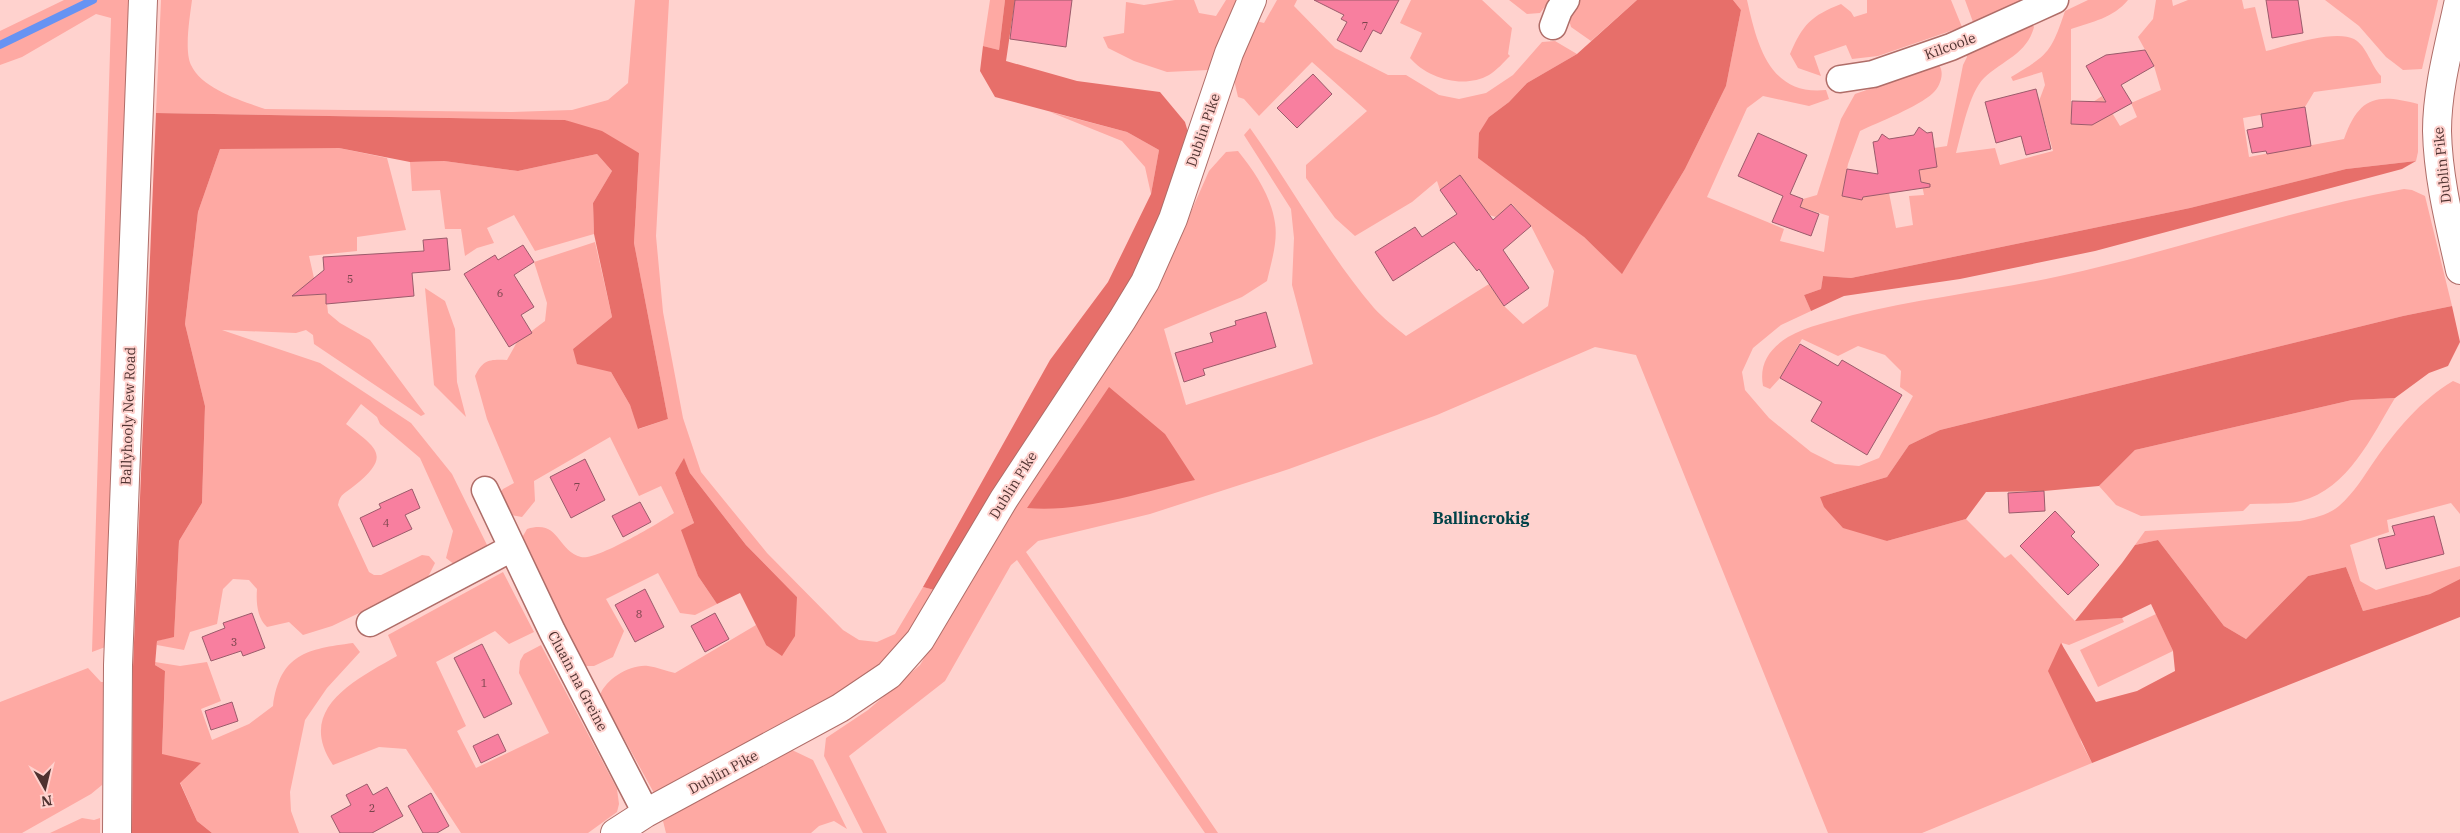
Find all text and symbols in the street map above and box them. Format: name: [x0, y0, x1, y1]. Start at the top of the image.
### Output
house number: 7: [1362, 19, 1368, 33]
street label: Kilcoole: [1922, 28, 1978, 64]
street label: Dublin Pike: [1182, 91, 1224, 169]
street label: Dublin Pike: [2429, 126, 2455, 204]
house number: 5: [347, 272, 353, 286]
house number: 6: [497, 286, 503, 300]
street label: Ballyhooly New Road: [117, 346, 139, 485]
street label: Dublin Pike: [985, 448, 1041, 522]
house number: 7: [574, 480, 580, 494]
district label: Ballincrokig: [1432, 508, 1530, 528]
house number: 4: [383, 516, 390, 530]
house number: 8: [636, 607, 642, 621]
street label: Cluain na Greine: [544, 628, 612, 734]
house number: 3: [231, 635, 237, 649]
house number: 1: [481, 676, 487, 690]
street label: Dublin Pike: [685, 746, 761, 798]
north arrow: [20, 763, 70, 813]
text: N: [40, 791, 54, 811]
house number: 2: [369, 801, 375, 815]

